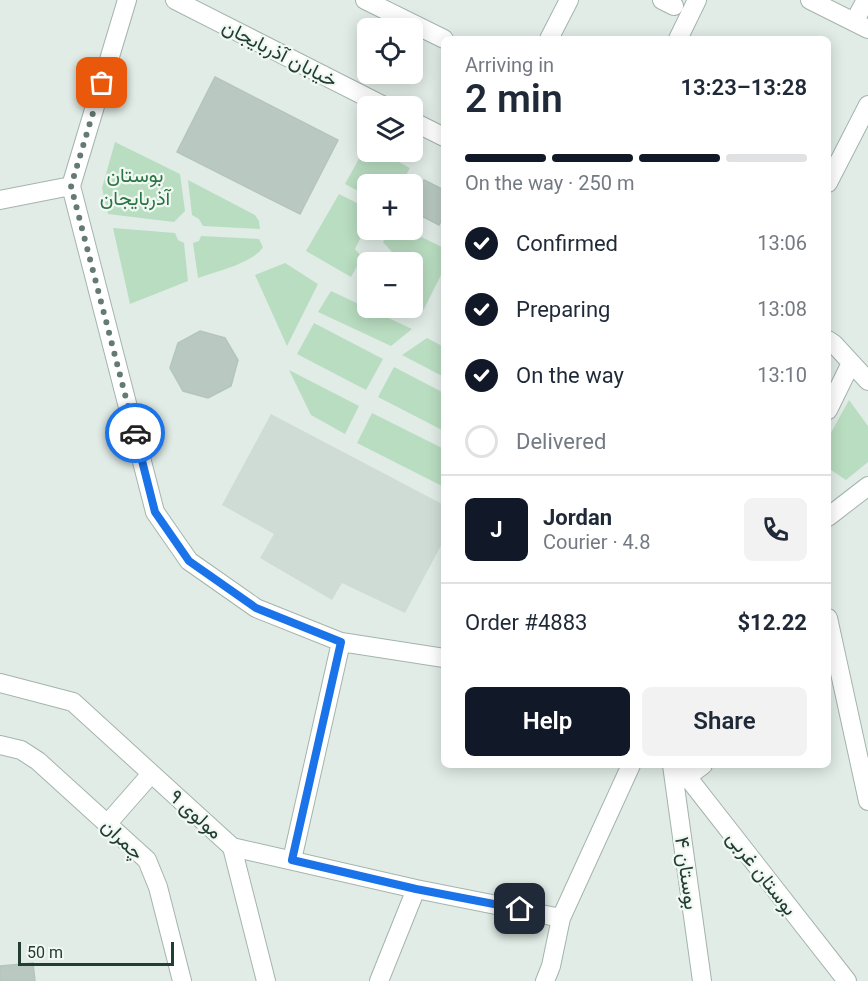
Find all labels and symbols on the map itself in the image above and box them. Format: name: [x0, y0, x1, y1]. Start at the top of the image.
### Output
street label: خیابان آذربایجان: [218, 14, 342, 93]
pin: [76, 57, 127, 108]
park label: بوستان آذربایجان: [100, 163, 172, 211]
courier: [105, 403, 165, 463]
street label: مولوی ۹: [164, 784, 227, 845]
street label: چمران: [96, 813, 149, 866]
street label: بوستان غربی: [721, 826, 802, 921]
street label: بوستان ۴: [669, 835, 704, 911]
pin: [494, 883, 545, 934]
scale bar: [18, 939, 174, 966]

